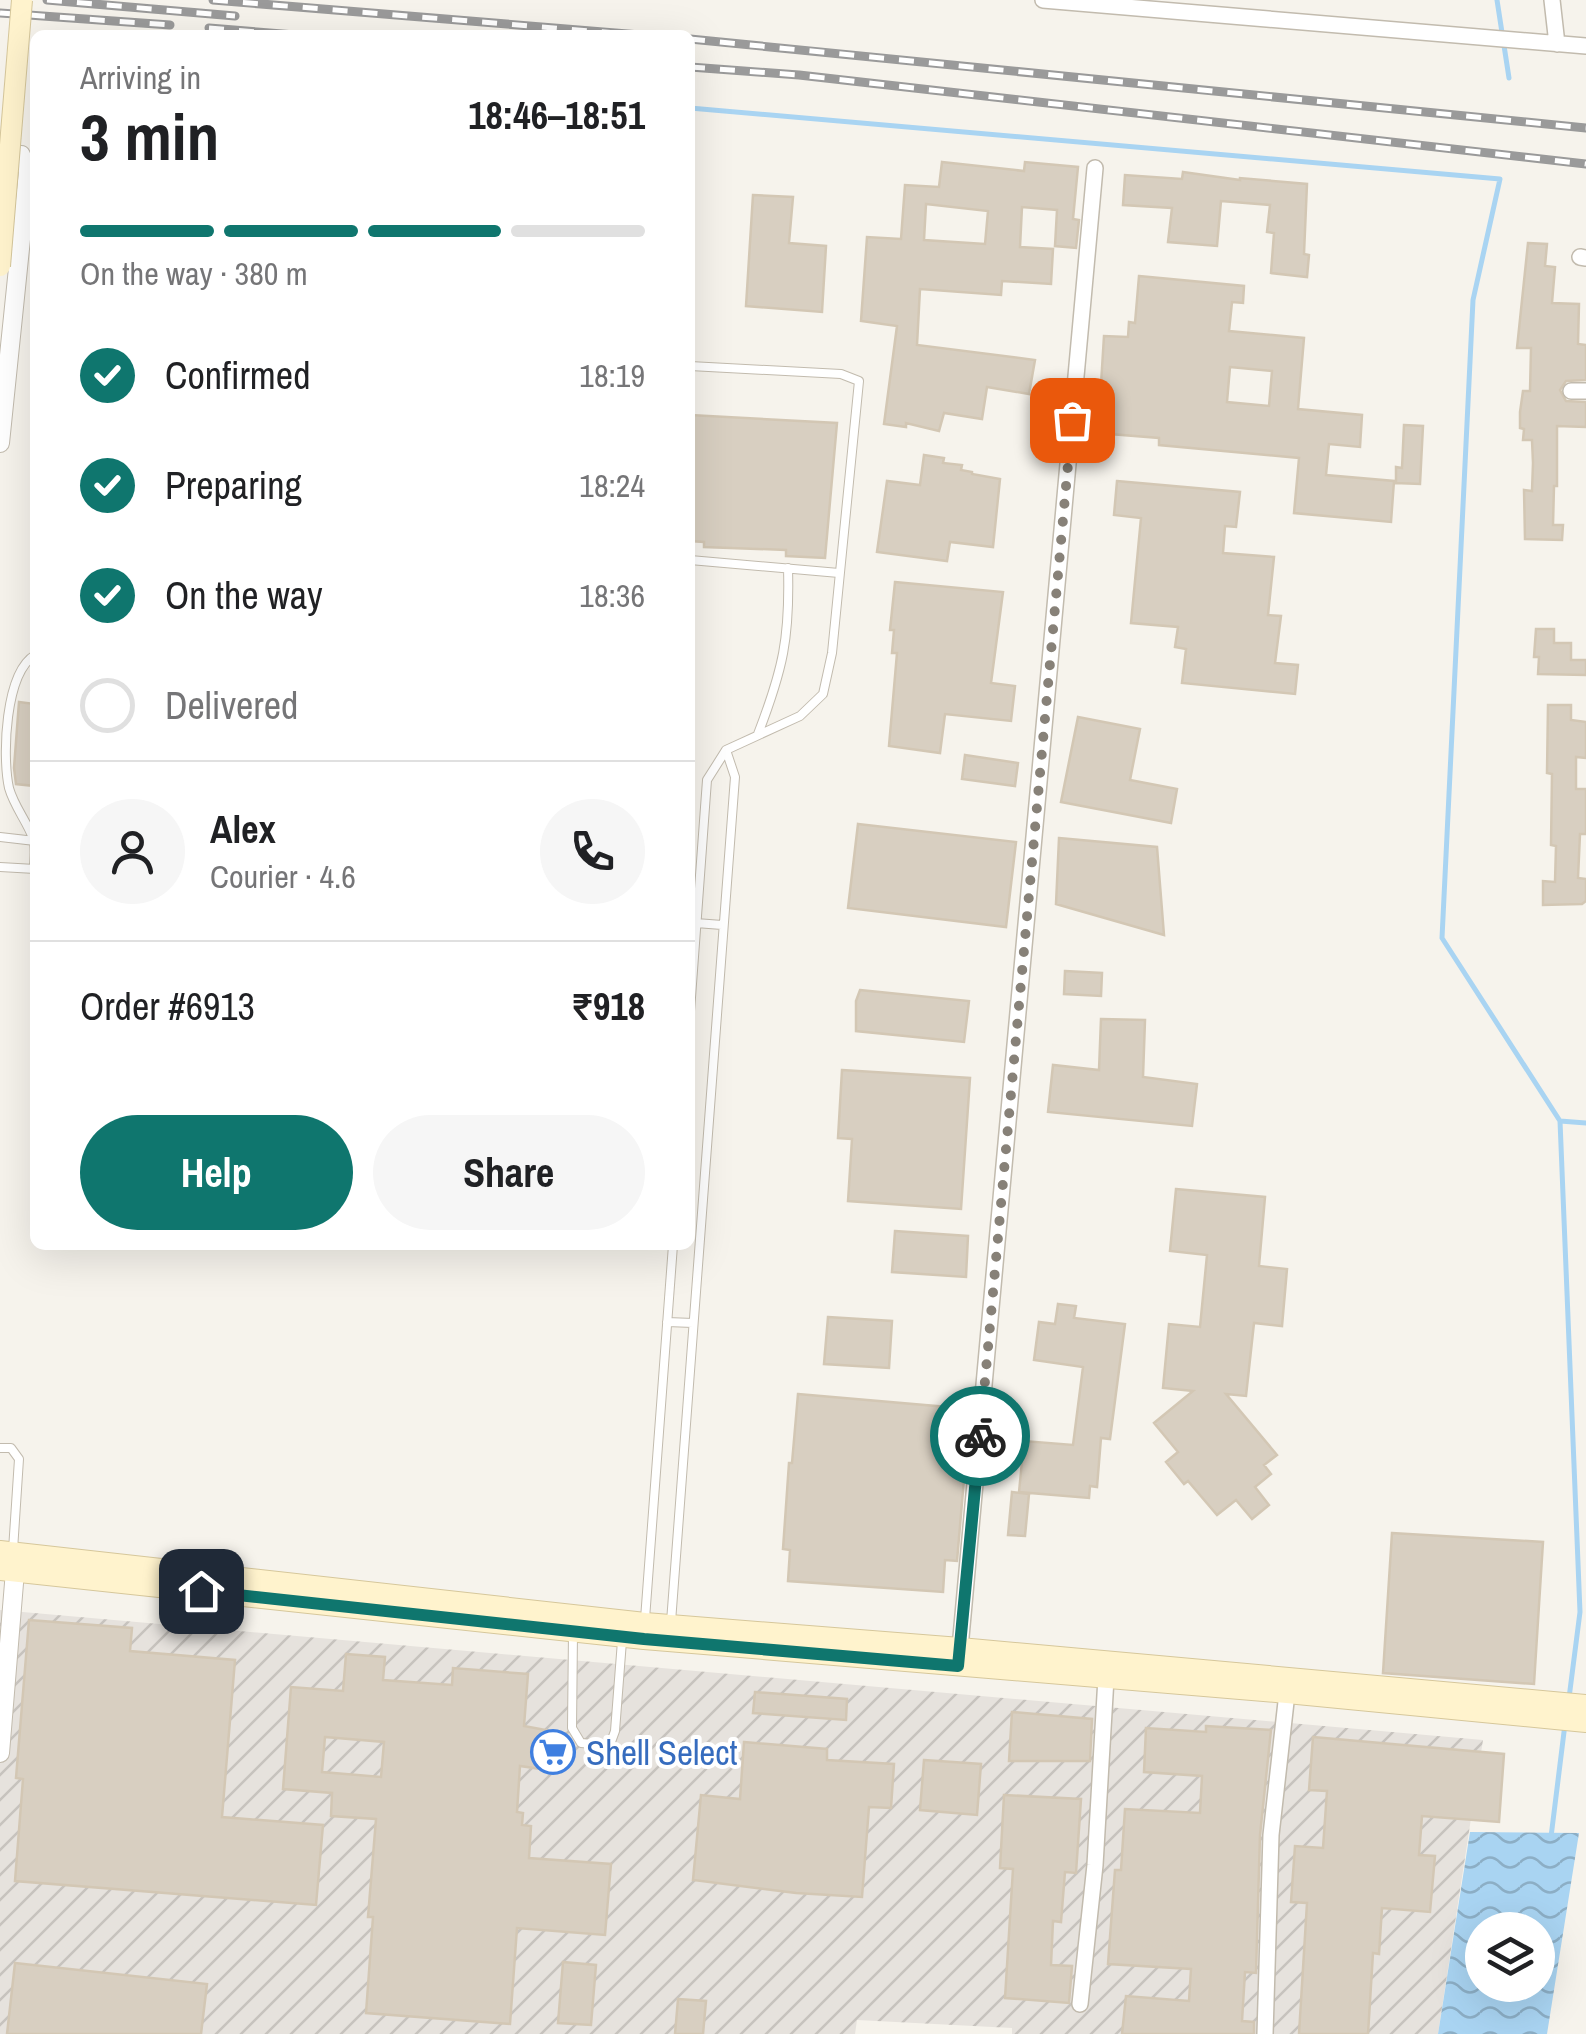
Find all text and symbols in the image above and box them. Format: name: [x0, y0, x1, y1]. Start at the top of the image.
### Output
text: Arriving in: [80, 56, 201, 99]
text: 18:46–18:51: [468, 90, 645, 141]
text: 3 min: [80, 93, 219, 180]
text: On the way · 380 m: [80, 252, 308, 295]
icon: check: [80, 348, 135, 403]
text: Confirmed: [165, 350, 310, 401]
text: 18:19: [579, 354, 645, 397]
pin: [1030, 378, 1115, 463]
icon: bag: [1045, 393, 1100, 448]
icon: check: [80, 458, 135, 513]
text: Preparing: [165, 460, 302, 511]
text: 18:24: [579, 464, 645, 507]
icon: check: [80, 568, 135, 623]
text: On the way: [165, 570, 323, 621]
text: 18:36: [579, 574, 645, 617]
text: Delivered: [165, 680, 298, 731]
button: person: [80, 799, 185, 904]
button: phone: [540, 799, 645, 904]
text: Alex: [210, 804, 276, 855]
text: Courier · 4.6: [210, 855, 356, 898]
text: Order #6913: [80, 981, 255, 1032]
text: ₹918: [571, 981, 645, 1032]
button: Help: [80, 1115, 353, 1230]
button: Share: [373, 1115, 645, 1230]
courier: [930, 1386, 1030, 1486]
icon: bike: [953, 1409, 1008, 1464]
pin: [159, 1549, 244, 1634]
icon: home: [174, 1564, 229, 1619]
supermarket icon: Shell Select: [530, 1729, 576, 1775]
place label: Shell Select: [586, 1729, 738, 1776]
map controls: [1465, 1912, 1555, 2002]
button: layers: [1465, 1912, 1555, 2002]

